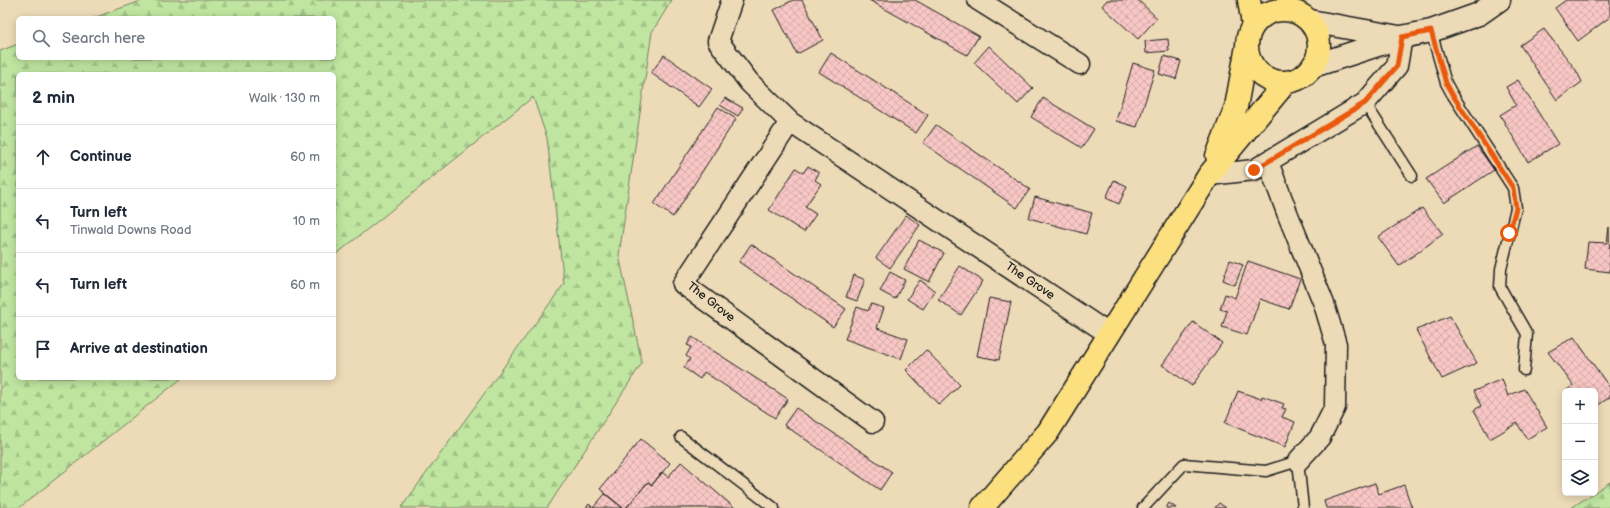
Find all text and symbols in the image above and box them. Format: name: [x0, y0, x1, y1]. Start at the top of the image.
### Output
search box: [16, 16, 336, 60]
icon: search: [30, 27, 52, 49]
text: Search here: [62, 29, 145, 48]
text: 2 min: [32, 88, 75, 108]
text: Walk · 130 m: [249, 90, 320, 106]
icon: ahead: [32, 146, 54, 168]
text: Continue: [70, 147, 132, 166]
text: 60 m: [290, 149, 320, 165]
route end: [1245, 161, 1263, 179]
text: Turn left: [70, 203, 127, 222]
icon: left: [32, 210, 54, 232]
text: 10 m: [293, 213, 320, 229]
text: Tinwald Downs Road: [70, 222, 191, 238]
route start: [1500, 224, 1518, 242]
street label: The Grove: [1002, 259, 1058, 303]
icon: left: [32, 274, 54, 296]
text: Turn left: [70, 275, 127, 294]
text: 60 m: [290, 277, 320, 293]
street label: The Grove: [684, 279, 738, 325]
icon: arrive: [32, 338, 54, 360]
text: Arrive at destination: [70, 339, 208, 358]
map controls: [1562, 388, 1598, 496]
button: +: [1562, 388, 1598, 424]
button: −: [1562, 424, 1598, 460]
button: layers: [1562, 460, 1598, 496]

